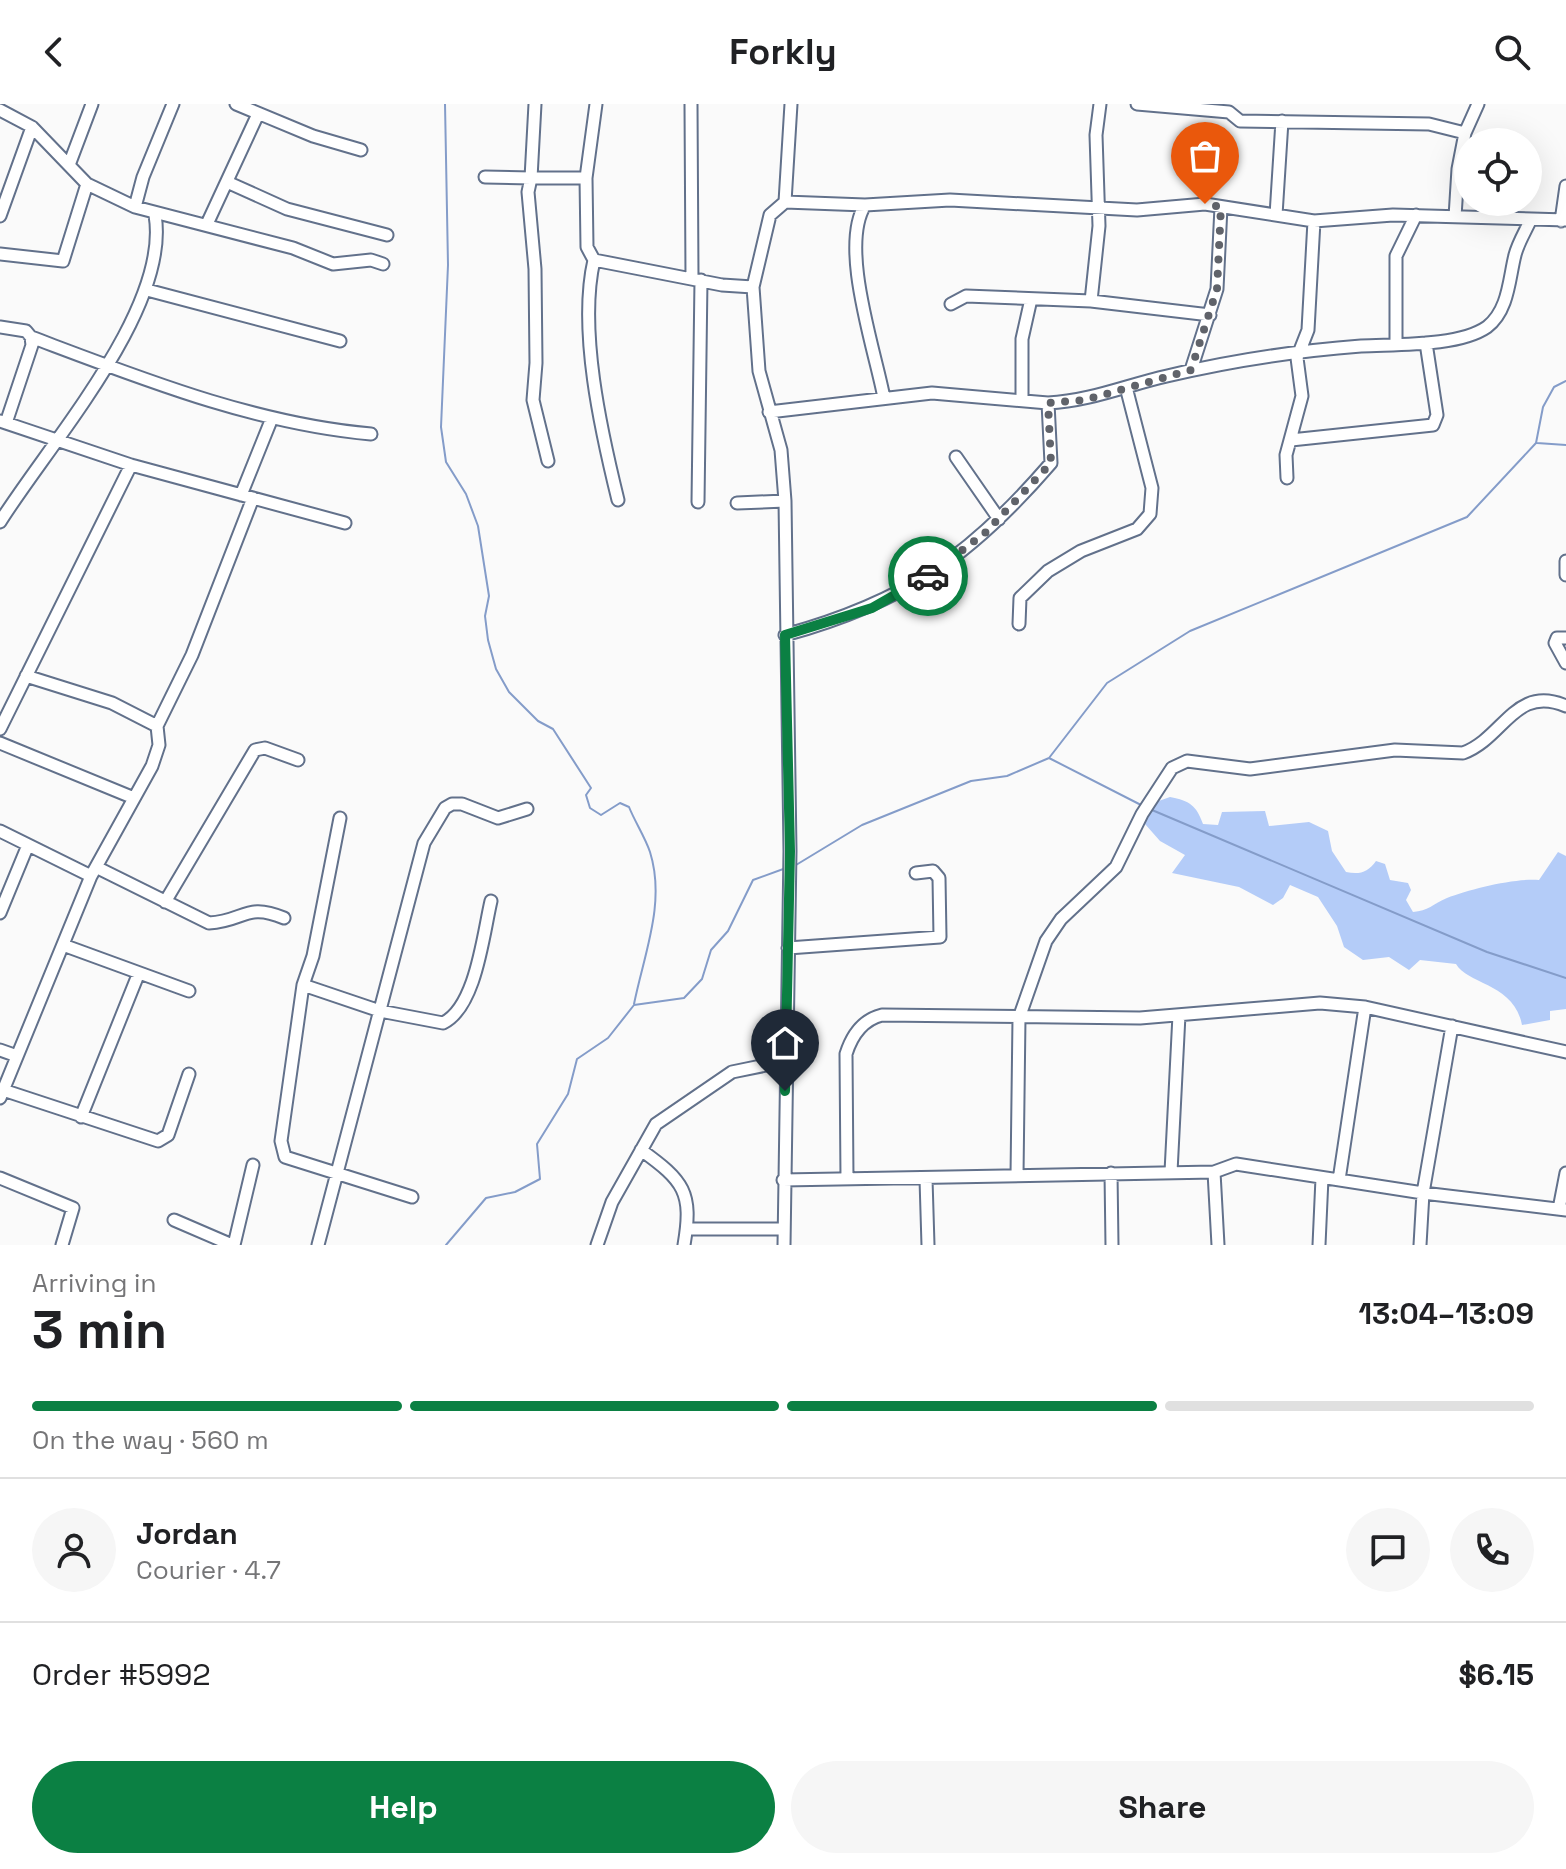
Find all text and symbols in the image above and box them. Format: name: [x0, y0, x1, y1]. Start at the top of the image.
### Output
text: Forkly: [729, 29, 837, 75]
icon: back: [32, 30, 76, 74]
icon: search: [1490, 30, 1534, 74]
pin: [1171, 122, 1239, 204]
map controls: [1454, 128, 1542, 216]
button: locate: [1454, 128, 1542, 216]
icon: bag: [1183, 134, 1227, 178]
courier: [888, 536, 968, 616]
icon: car: [906, 554, 950, 598]
pin: [751, 1009, 819, 1091]
icon: home: [763, 1021, 807, 1065]
text: Arriving in: [32, 1266, 156, 1300]
text: 13:04–13:09: [1359, 1294, 1534, 1333]
text: 3 min: [32, 1297, 167, 1363]
text: On the way · 560 m: [32, 1423, 269, 1457]
button: person: [32, 1508, 116, 1592]
button: chat: [1346, 1508, 1430, 1592]
button: phone: [1450, 1508, 1534, 1592]
text: Jordan: [136, 1514, 238, 1553]
text: Courier · 4.7: [136, 1553, 281, 1587]
text: Order #5992: [32, 1655, 211, 1694]
text: $6.15: [1458, 1655, 1534, 1694]
button: Help: [32, 1761, 775, 1853]
button: Share: [791, 1761, 1534, 1853]

